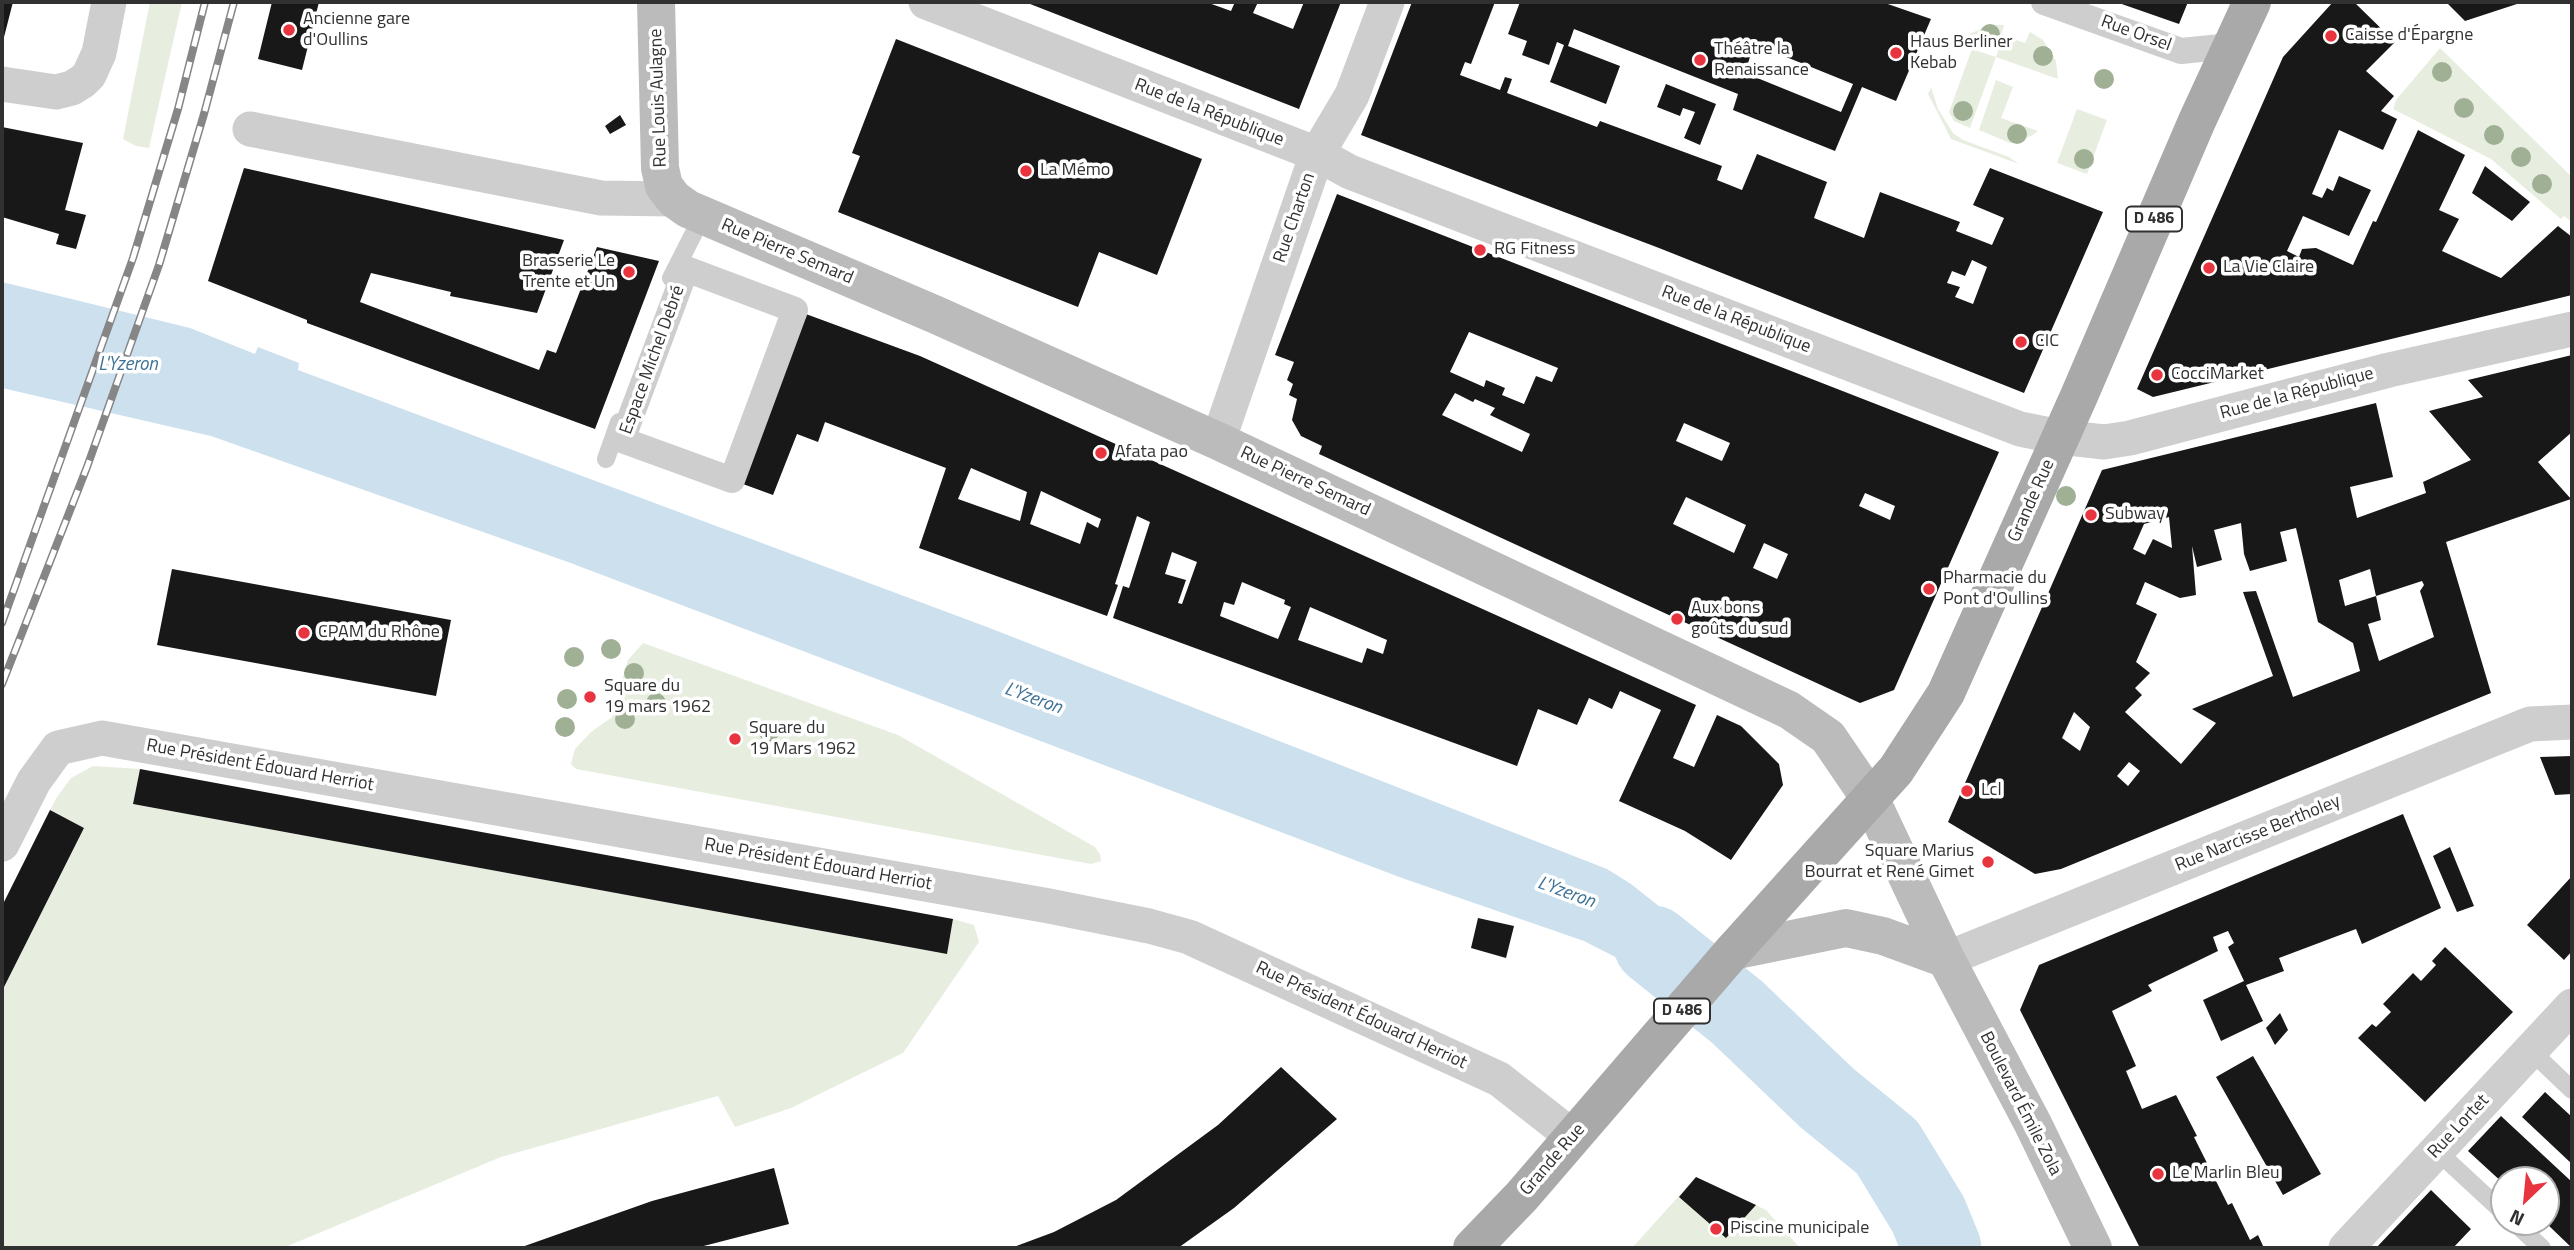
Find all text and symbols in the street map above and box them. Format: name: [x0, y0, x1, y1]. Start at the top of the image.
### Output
place label: Ancienne gare d'Oullins: [303, 9, 410, 52]
street label: Rue Orsel: [2098, 11, 2174, 57]
marker: Ancienne gare d'Oullins: [281, 22, 297, 38]
place label: Caisse d'Épargne: [2345, 25, 2473, 47]
street label: Rue Louis Aulagne: [646, 28, 672, 168]
marker: Caisse d'Épargne: [2323, 28, 2339, 44]
place label: Haus Berliner Kebab: [1910, 32, 2013, 74]
place label: Théâtre la Renaissance: [1714, 39, 1809, 82]
marker: Haus Berliner Kebab: [1888, 45, 1904, 61]
marker: Théâtre la Renaissance: [1692, 52, 1708, 68]
street label: Rue de la République: [1131, 75, 1287, 151]
place label: La Mémo: [1040, 160, 1110, 182]
marker: La Mémo: [1018, 163, 1034, 179]
street label: Rue Charton: [1270, 170, 1320, 266]
road number: D 486: [2126, 206, 2182, 232]
street label: Rue Pierre Semard: [718, 214, 856, 290]
place label: RG Fitness: [1494, 239, 1575, 261]
marker: RG Fitness: [1472, 242, 1488, 258]
place label: Brasserie Le Trente et Un: [522, 251, 615, 294]
place label: La Vie Claire: [2223, 257, 2314, 279]
marker: La Vie Claire: [2201, 260, 2217, 276]
marker: Brasserie Le Trente et Un: [621, 264, 637, 280]
street label: Rue de la République: [1658, 282, 1814, 358]
street label: Espace Michel Debré: [616, 283, 690, 437]
place label: CIC: [2035, 331, 2059, 353]
marker: CIC: [2013, 334, 2029, 350]
water label: L'Yzeron: [98, 354, 158, 376]
street label: Rue de la République: [2218, 363, 2376, 425]
place label: CocciMarket: [2171, 364, 2264, 386]
marker: CocciMarket: [2149, 367, 2165, 383]
place label: Afata pao: [1115, 442, 1188, 464]
street label: Rue Pierre Semard: [1236, 442, 1374, 522]
marker: Afata pao: [1093, 445, 1109, 461]
street label: Grande Rue: [2004, 456, 2060, 546]
place label: Subway: [2105, 504, 2165, 526]
marker: Subway: [2083, 507, 2099, 523]
place label: Pharmacie du Pont d'Oullins: [1943, 568, 2048, 610]
marker: Pharmacie du Pont d'Oullins: [1921, 581, 1937, 597]
place label: Aux bons goûts du sud: [1691, 598, 1788, 640]
marker: Aux bons goûts du sud: [1669, 611, 1685, 627]
place label: CPAM du Rhône: [318, 622, 440, 644]
marker: CPAM du Rhône: [296, 625, 312, 641]
place label: Square du 19 mars 1962: [604, 676, 711, 718]
water label: L'Yzeron: [1001, 678, 1065, 720]
marker: Square du 19 mars 1962: [582, 689, 598, 705]
place label: Square du 19 Mars 1962: [749, 718, 856, 760]
marker: Square du 19 Mars 1962: [727, 731, 743, 747]
street label: Rue Président Édouard Herriot: [145, 735, 375, 797]
place label: Lcl: [1981, 780, 2002, 802]
marker: Lcl: [1959, 783, 1975, 799]
street label: Rue Narcisse Bertholey: [2172, 791, 2344, 877]
street label: Rue Président Édouard Herriot: [703, 834, 933, 896]
place label: Square Marius Bourrat et René Gimet: [1805, 841, 1974, 884]
marker: Square Marius Bourrat et René Gimet: [1980, 854, 1996, 870]
water label: L'Yzeron: [1534, 872, 1598, 914]
street label: Rue Président Édouard Herriot: [1252, 958, 1470, 1074]
road number: D 486: [1654, 998, 1710, 1023]
street label: Boulevard Émile Zola: [1974, 1028, 2066, 1180]
street label: Rue Lortet: [2424, 1091, 2494, 1163]
street label: Grande Rue: [1516, 1120, 1590, 1200]
place label: Le Marlin Bleu: [2172, 1163, 2280, 1185]
marker: Le Marlin Bleu: [2150, 1166, 2166, 1182]
north arrow: [2490, 1166, 2560, 1236]
text: N: [2504, 1203, 2529, 1234]
place label: Piscine municipale: [1730, 1218, 1869, 1240]
marker: Piscine municipale: [1708, 1221, 1724, 1237]

